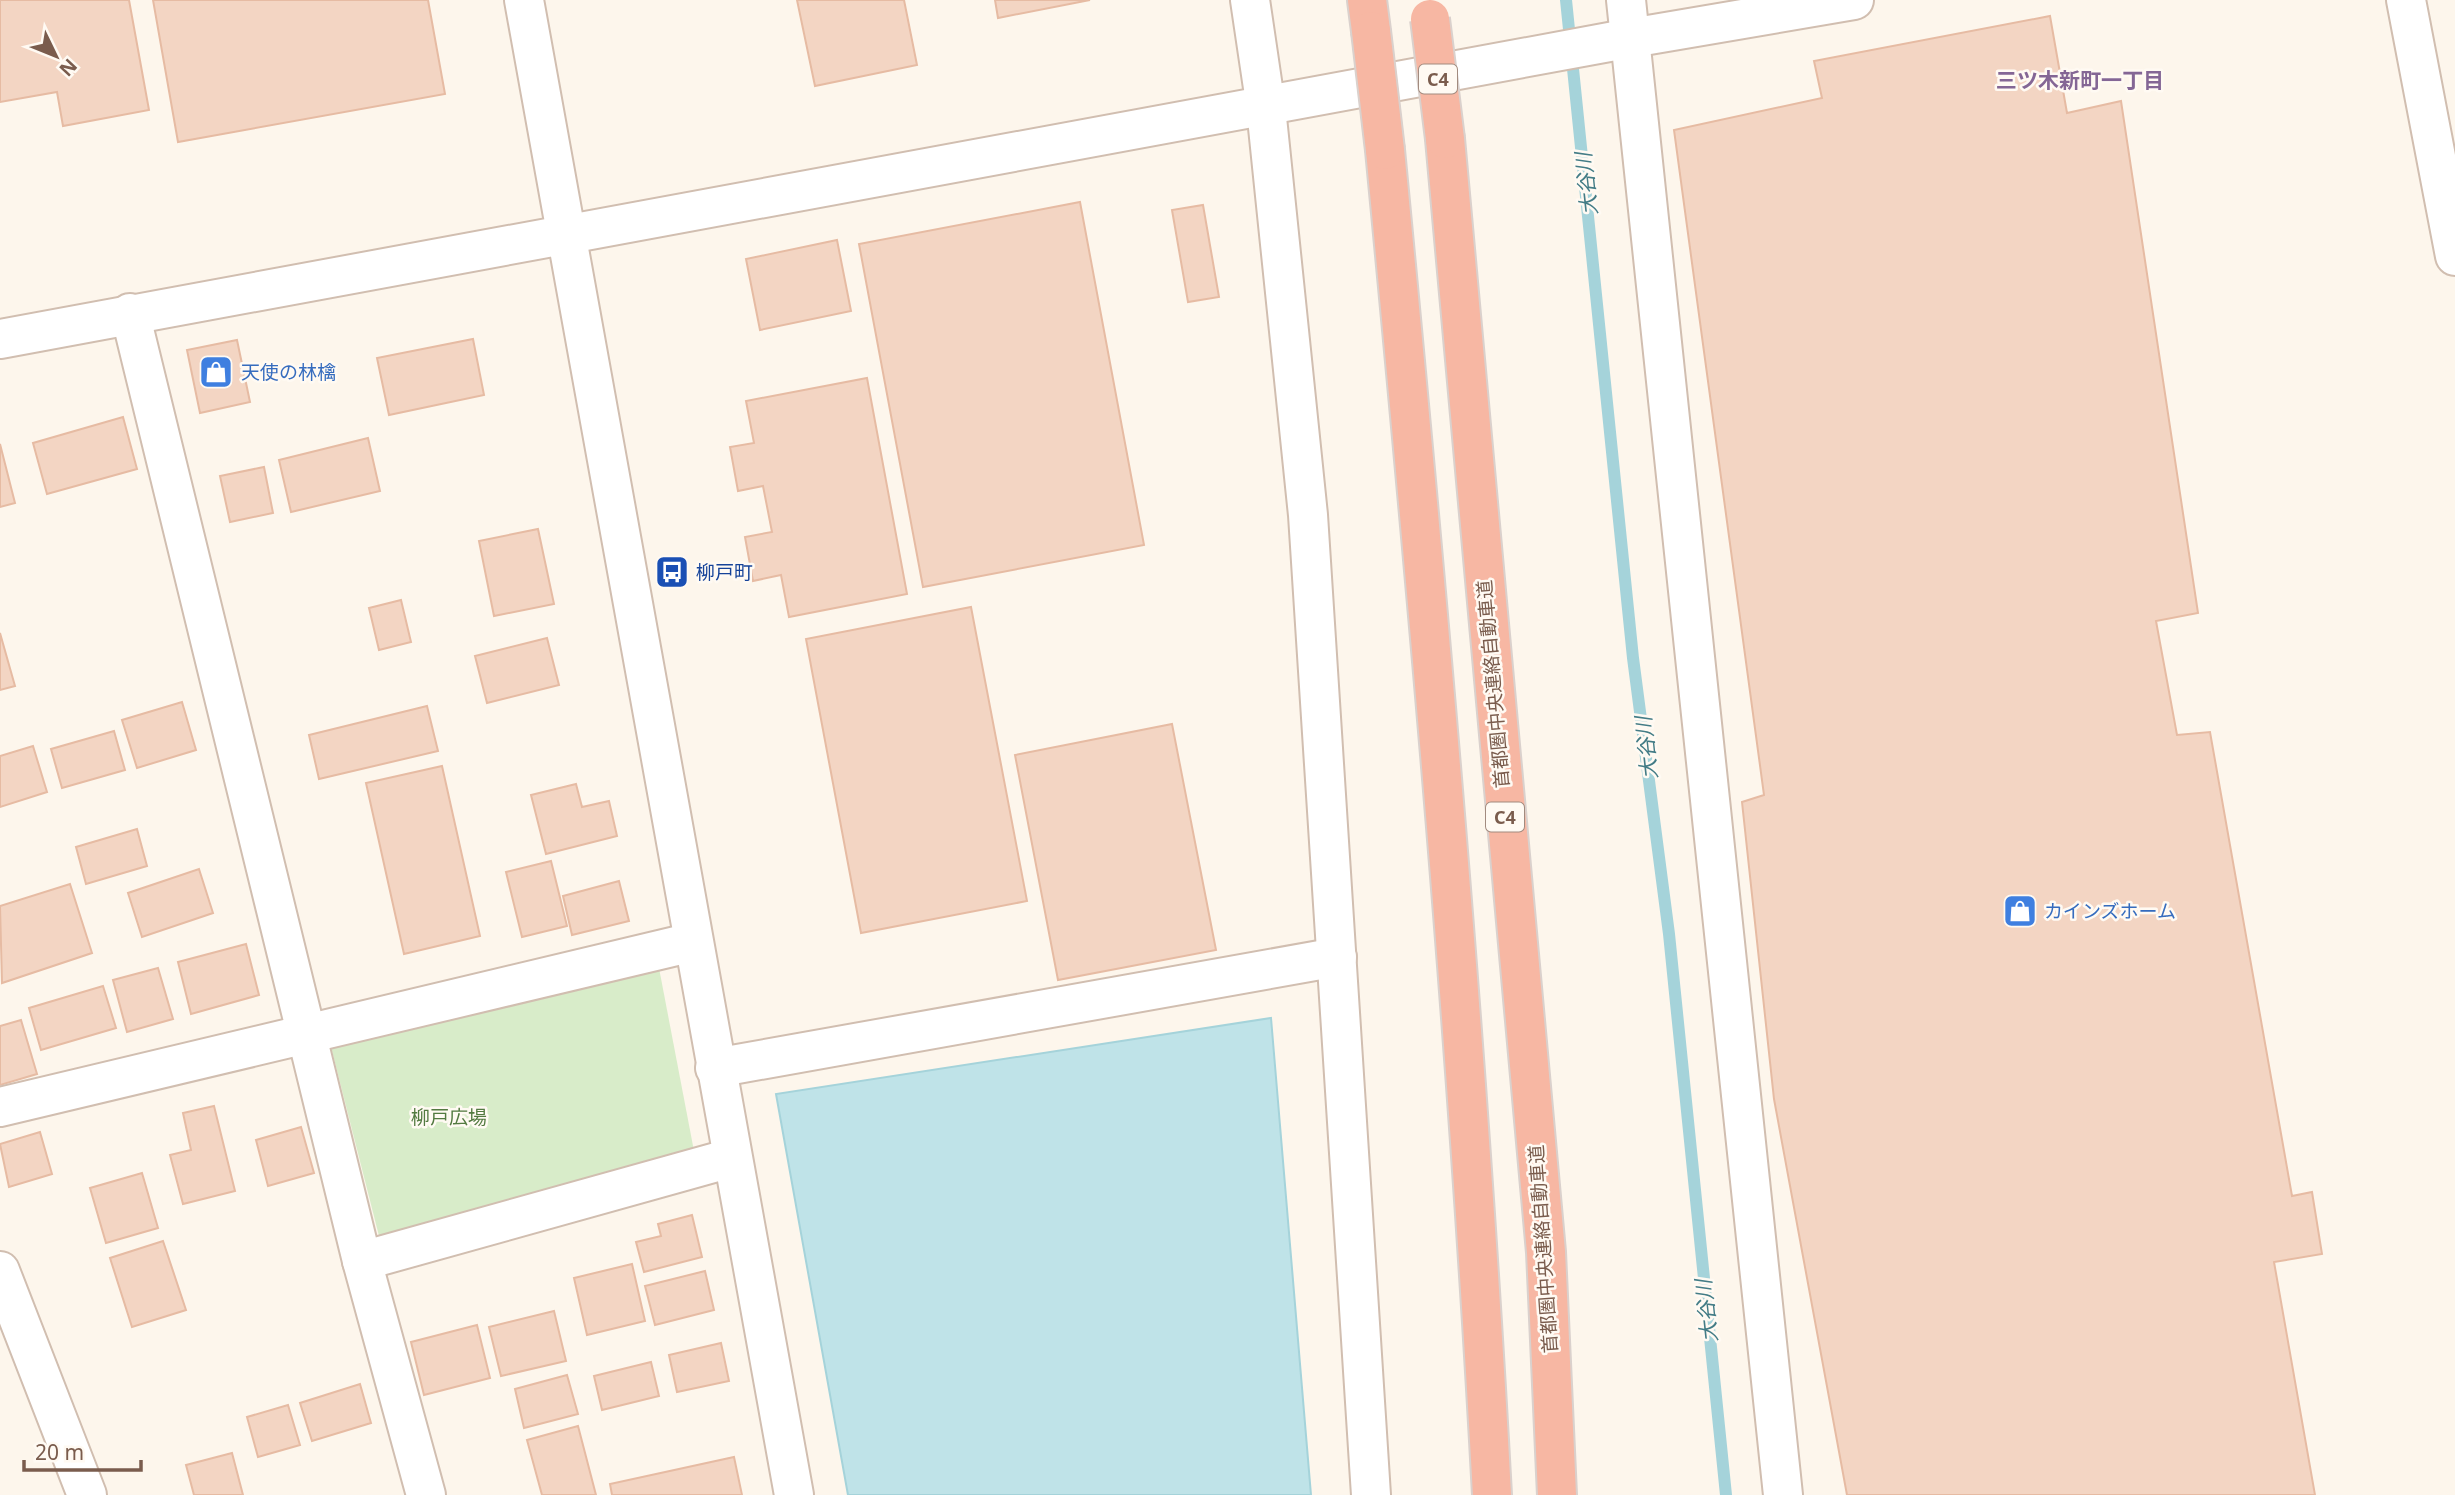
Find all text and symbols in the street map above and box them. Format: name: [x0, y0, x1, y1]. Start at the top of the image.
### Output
north arrow: [21, 21, 91, 91]
text: N: [54, 53, 83, 82]
road number: C4: [1419, 64, 1457, 94]
district label: 三ツ木新町一丁目: [1996, 66, 2164, 94]
water label: 大谷川: [1569, 149, 1603, 217]
shop icon: 天使の林檎: [197, 353, 235, 391]
place label: 天使の林檎: [241, 359, 336, 385]
bus stop icon: 柳戸町: [653, 553, 691, 591]
place label: 柳戸町: [696, 559, 753, 585]
street label: 首都圏中央連絡自動車道: [1471, 579, 1515, 789]
water label: 大谷川: [1629, 713, 1663, 781]
road number: C4: [1486, 802, 1524, 832]
shop icon: カインズホーム: [2001, 892, 2039, 930]
place label: カインズホーム: [2044, 898, 2176, 924]
park label: 柳戸広場: [411, 1104, 487, 1130]
street label: 首都圏中央連絡自動車道: [1523, 1144, 1563, 1354]
water label: 大谷川: [1689, 1276, 1723, 1344]
scale bar: [24, 1428, 142, 1472]
text: 20 m: [35, 1438, 84, 1466]

